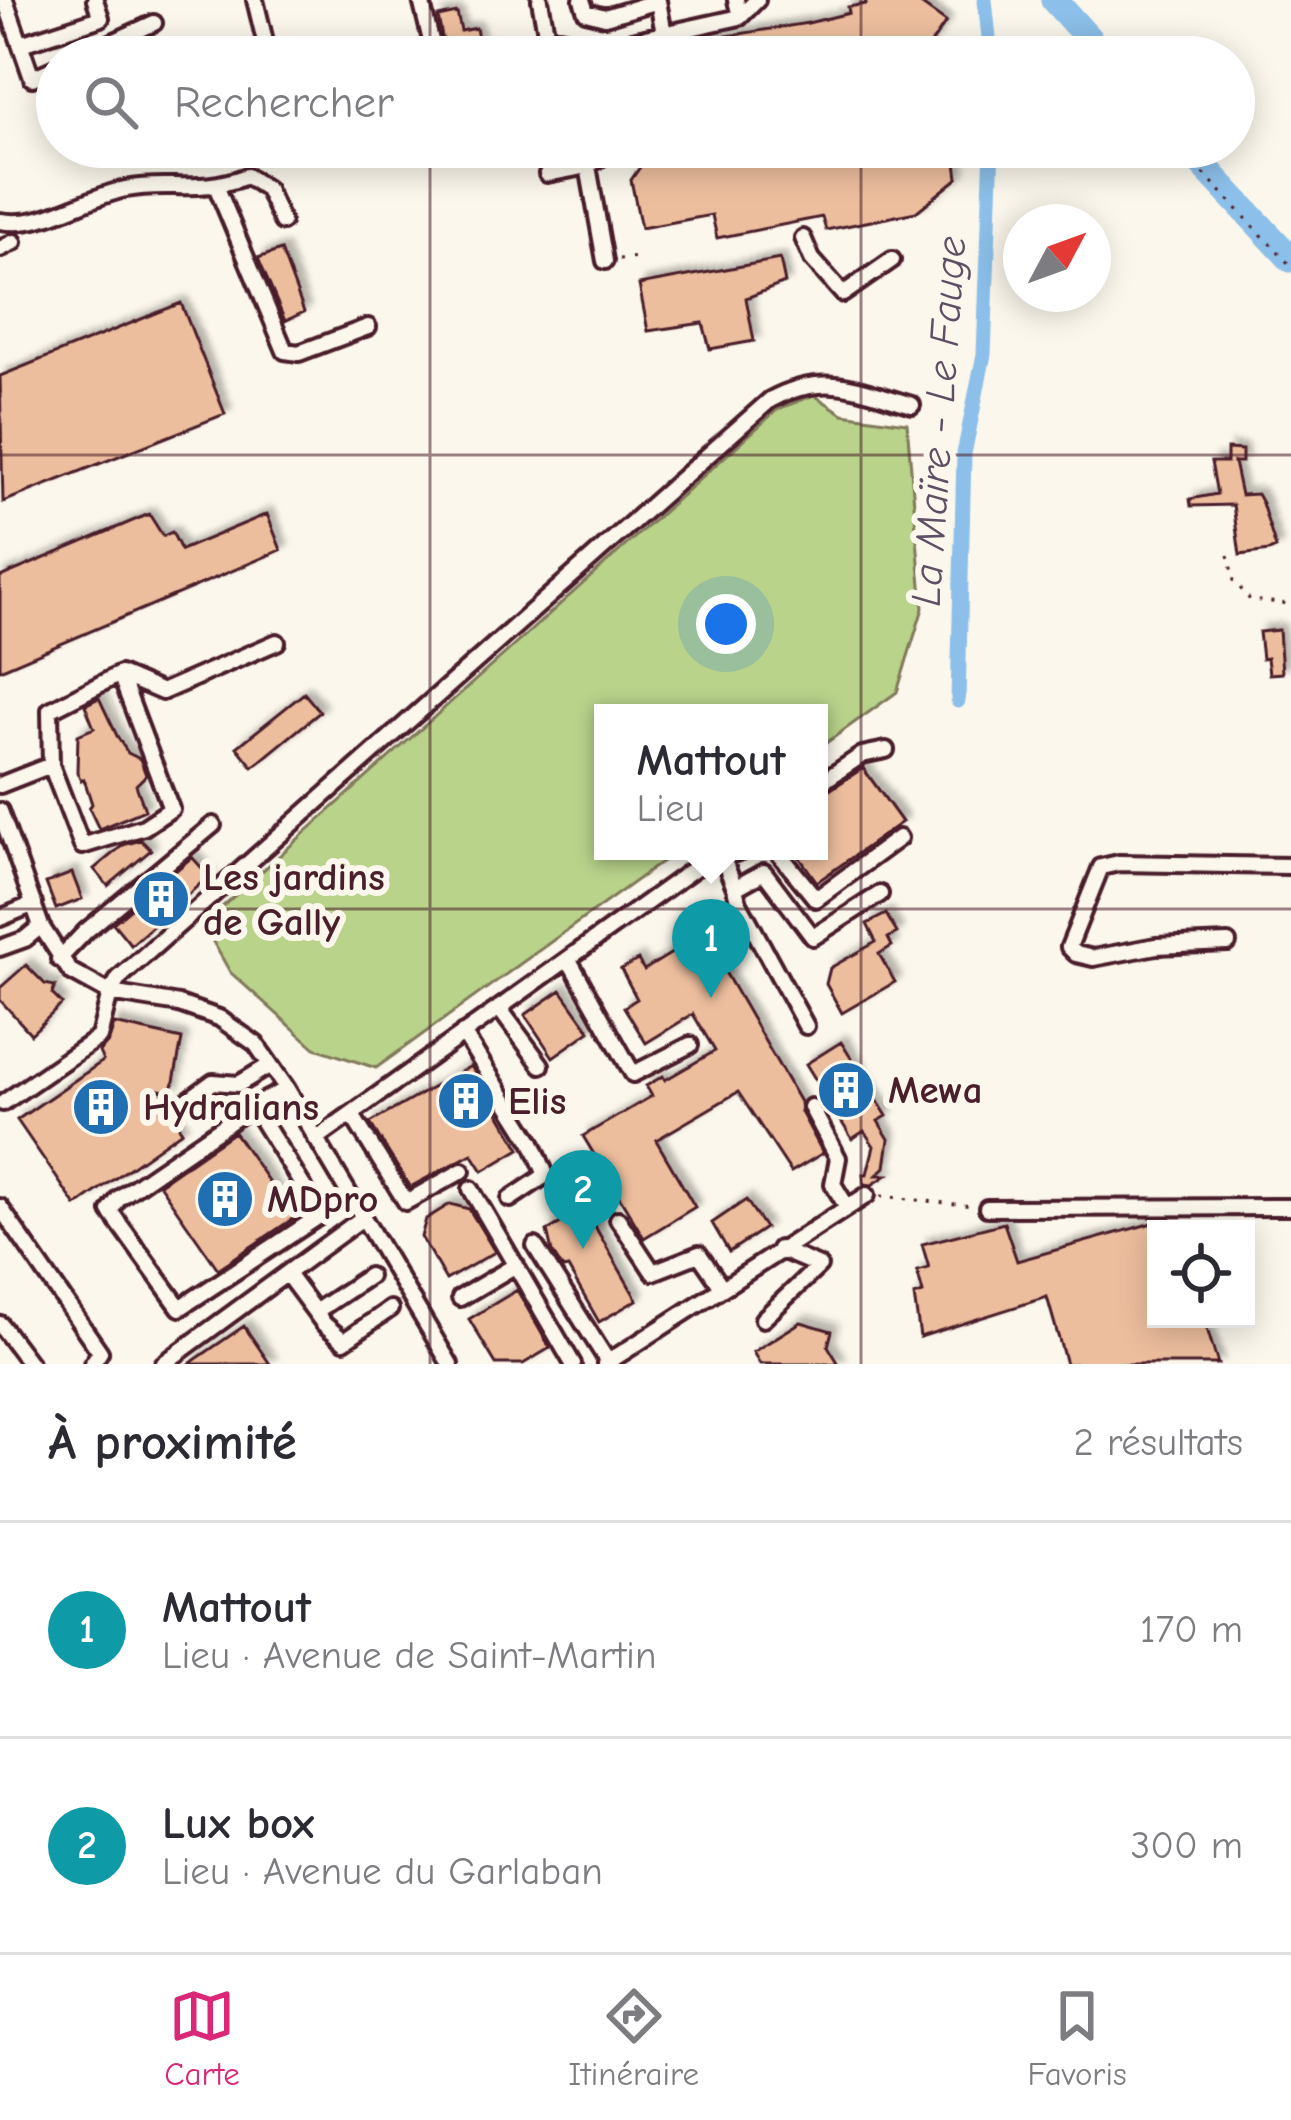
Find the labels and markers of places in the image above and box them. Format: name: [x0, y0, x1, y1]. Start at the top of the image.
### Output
place label: Les jardins de Gally: [203, 855, 385, 945]
building icon: Les jardins de Gally: [130, 868, 192, 930]
pin: 1: [672, 899, 750, 998]
building icon: Mewa: [815, 1059, 877, 1121]
place label: Mewa: [888, 1068, 983, 1113]
building icon: Elis: [435, 1070, 497, 1132]
building icon: Hydralians: [70, 1076, 132, 1138]
place label: Elis: [508, 1079, 566, 1124]
place label: Hydralians: [143, 1085, 319, 1130]
pin: 2: [544, 1150, 622, 1249]
building icon: MDpro: [194, 1168, 256, 1230]
place label: MDpro: [267, 1177, 378, 1222]

